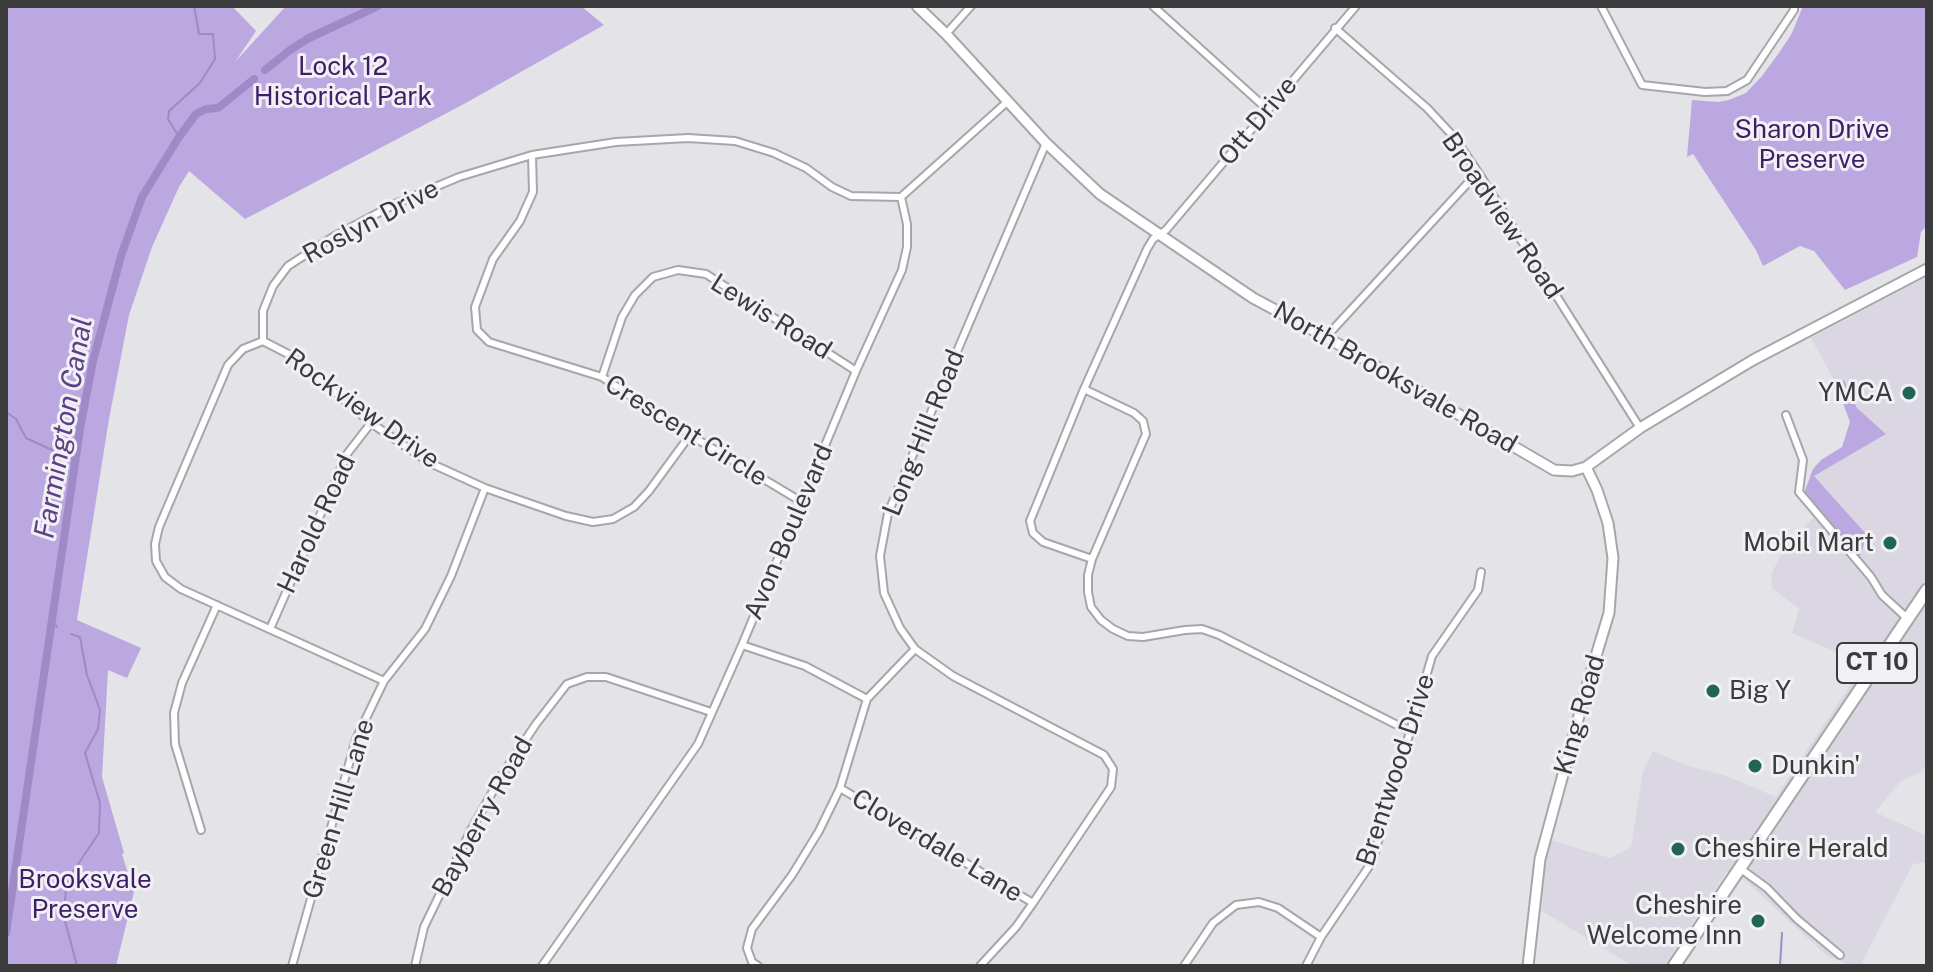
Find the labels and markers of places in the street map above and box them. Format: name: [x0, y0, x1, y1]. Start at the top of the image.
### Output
place label: YMCA: [1818, 377, 1893, 409]
marker: YMCA: [1900, 384, 1918, 402]
place label: Mobil Mart: [1743, 527, 1874, 559]
marker: Mobil Mart: [1881, 534, 1899, 552]
place label: Big Y: [1729, 675, 1791, 707]
marker: Big Y: [1704, 682, 1722, 700]
place label: Dunkin': [1771, 750, 1861, 782]
marker: Dunkin': [1746, 757, 1764, 775]
place label: Cheshire Herald: [1694, 833, 1889, 865]
marker: Cheshire Herald: [1669, 840, 1687, 858]
place label: Cheshire Welcome Inn: [1587, 890, 1742, 952]
marker: Cheshire Welcome Inn: [1749, 912, 1767, 930]

